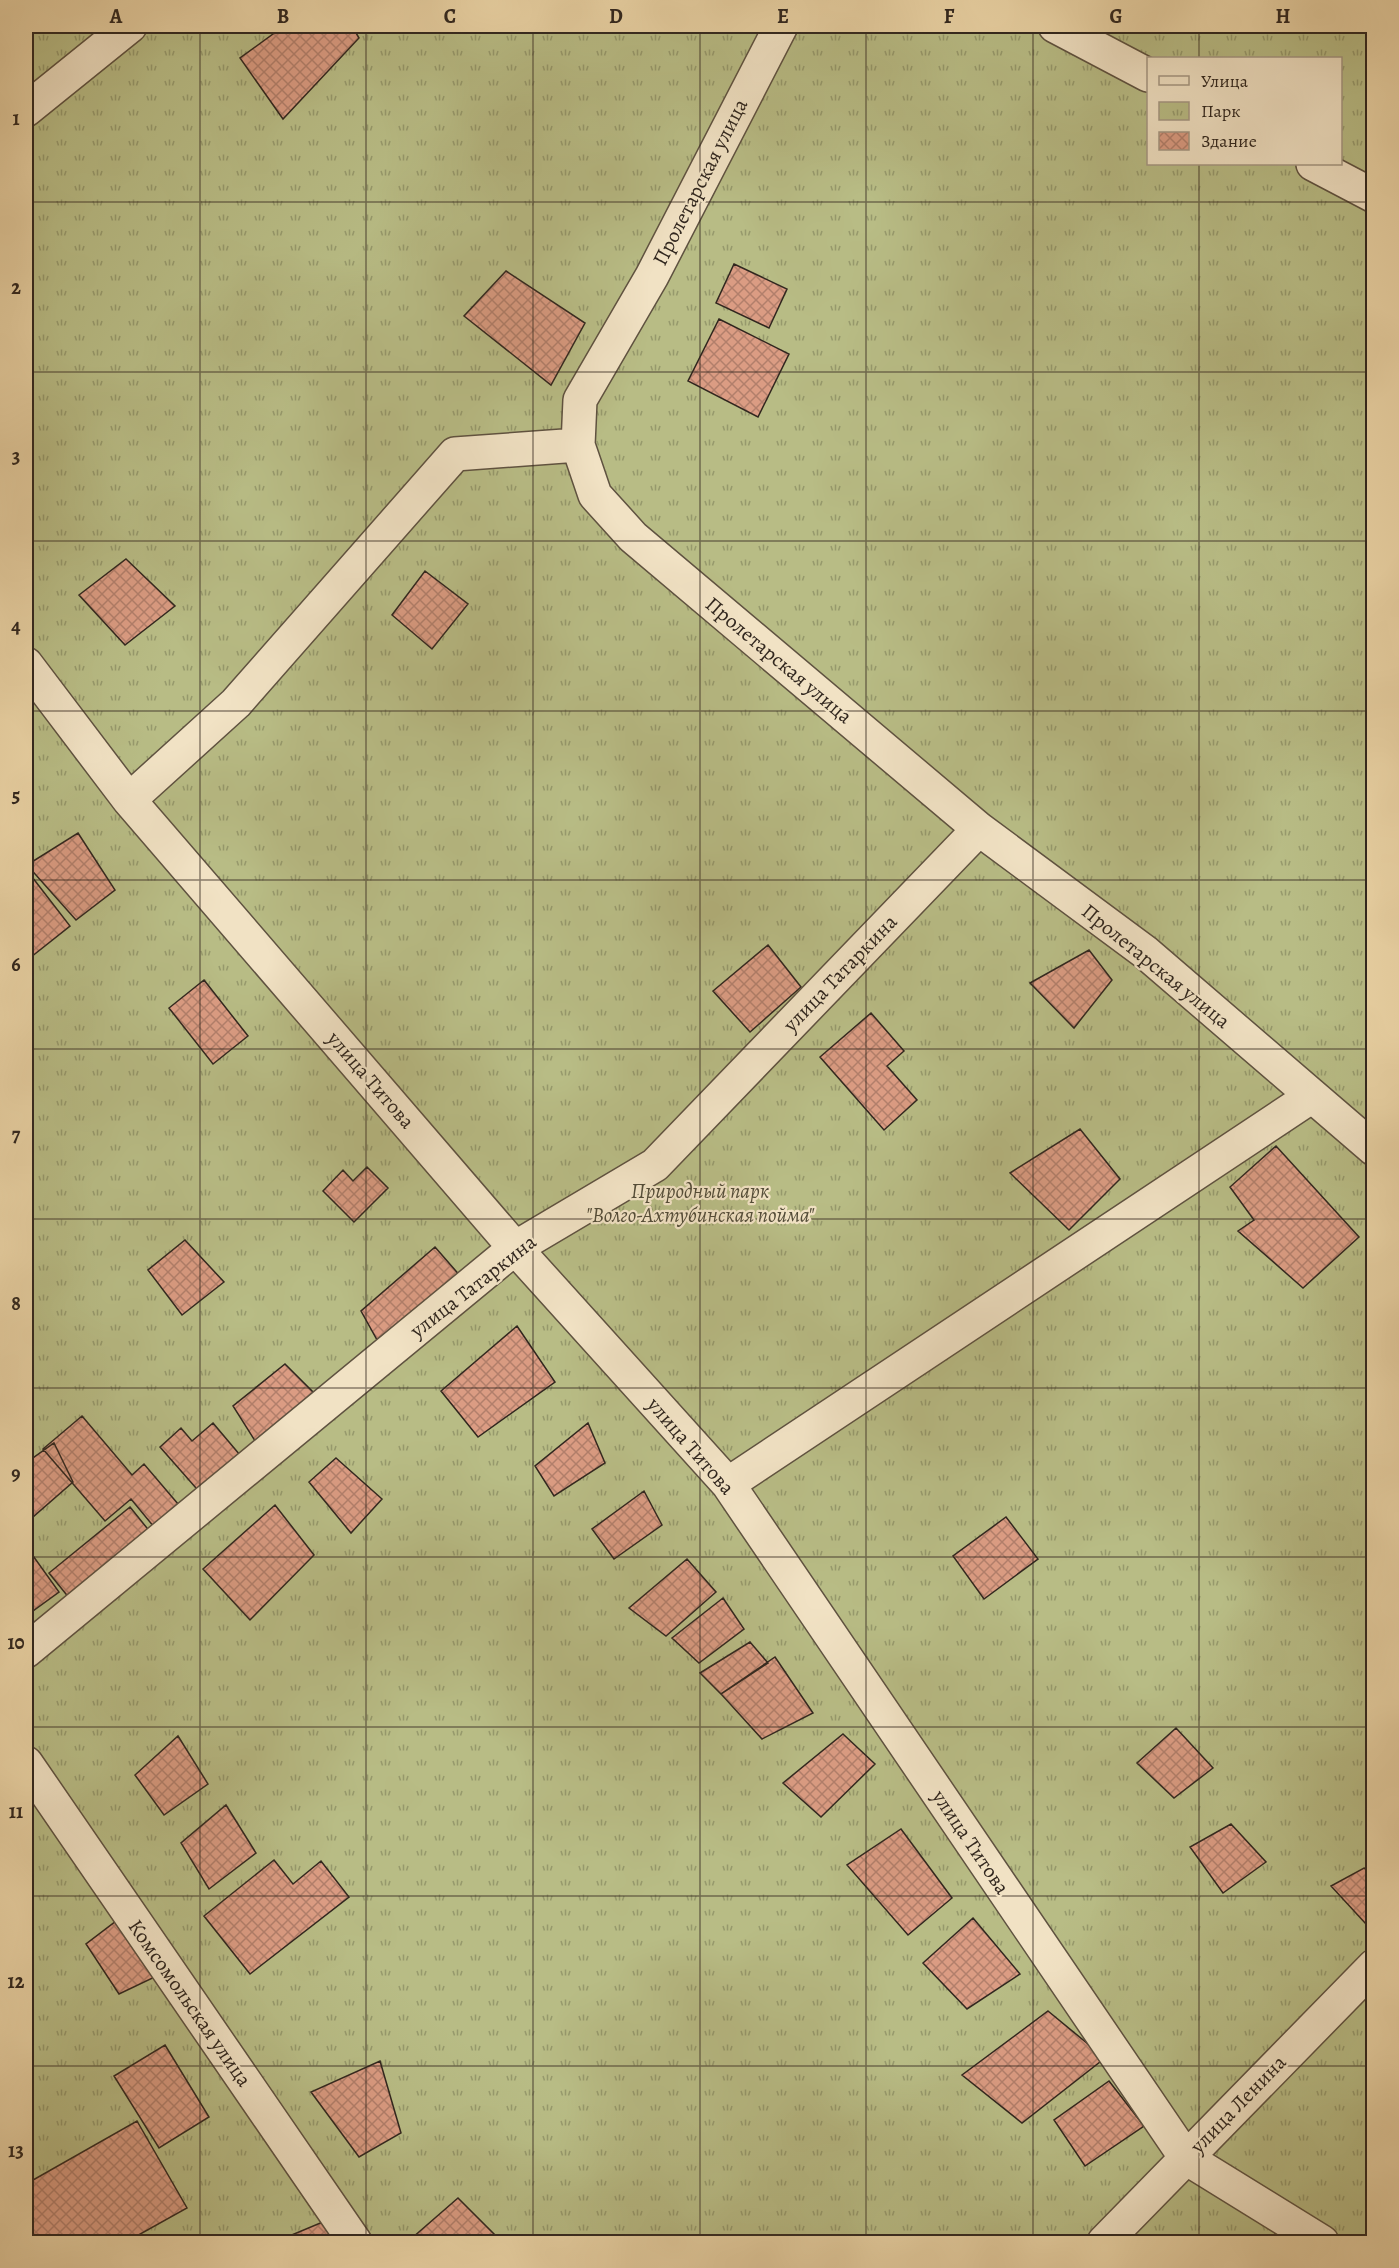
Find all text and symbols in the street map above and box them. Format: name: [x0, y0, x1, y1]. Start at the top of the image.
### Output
text: A: [109, 3, 123, 30]
text: B: [277, 3, 289, 30]
text: C: [444, 3, 456, 30]
text: D: [609, 3, 623, 30]
text: E: [777, 3, 789, 30]
text: F: [944, 3, 955, 30]
text: G: [1109, 3, 1123, 30]
text: H: [1276, 3, 1291, 30]
legend: [1147, 57, 1342, 165]
text: Улица: [1201, 69, 1249, 93]
street label: Пролетарская улица: [646, 93, 754, 270]
text: Парк: [1201, 99, 1241, 123]
text: 1: [12, 105, 20, 132]
text: Здание: [1201, 129, 1257, 153]
text: 2: [11, 274, 21, 301]
text: 3: [12, 443, 20, 470]
street label: Пролетарская улица: [700, 590, 859, 730]
text: 4: [11, 613, 21, 640]
text: 5: [12, 782, 20, 809]
street label: Пролетарская улица: [1076, 897, 1236, 1035]
street label: улица Татаркина: [776, 908, 903, 1038]
text: 6: [11, 951, 21, 978]
street label: улица Титова: [320, 1025, 421, 1135]
text: 7: [12, 1121, 21, 1148]
park label: Природный парк "Волго-Ахтубинская пойма": [586, 1177, 815, 1229]
street label: улица Татаркина: [403, 1228, 542, 1345]
text: 8: [11, 1290, 21, 1317]
street label: улица Титова: [640, 1391, 741, 1501]
text: 9: [11, 1460, 21, 1487]
text: 10: [7, 1629, 25, 1656]
street label: улица Титова: [925, 1783, 1016, 1900]
text: 11: [9, 1798, 23, 1825]
street label: Комсомольская улица: [122, 1914, 259, 2093]
text: 12: [8, 1968, 25, 1995]
street label: улица Ленина: [1183, 2048, 1292, 2160]
text: 13: [8, 2137, 24, 2164]

